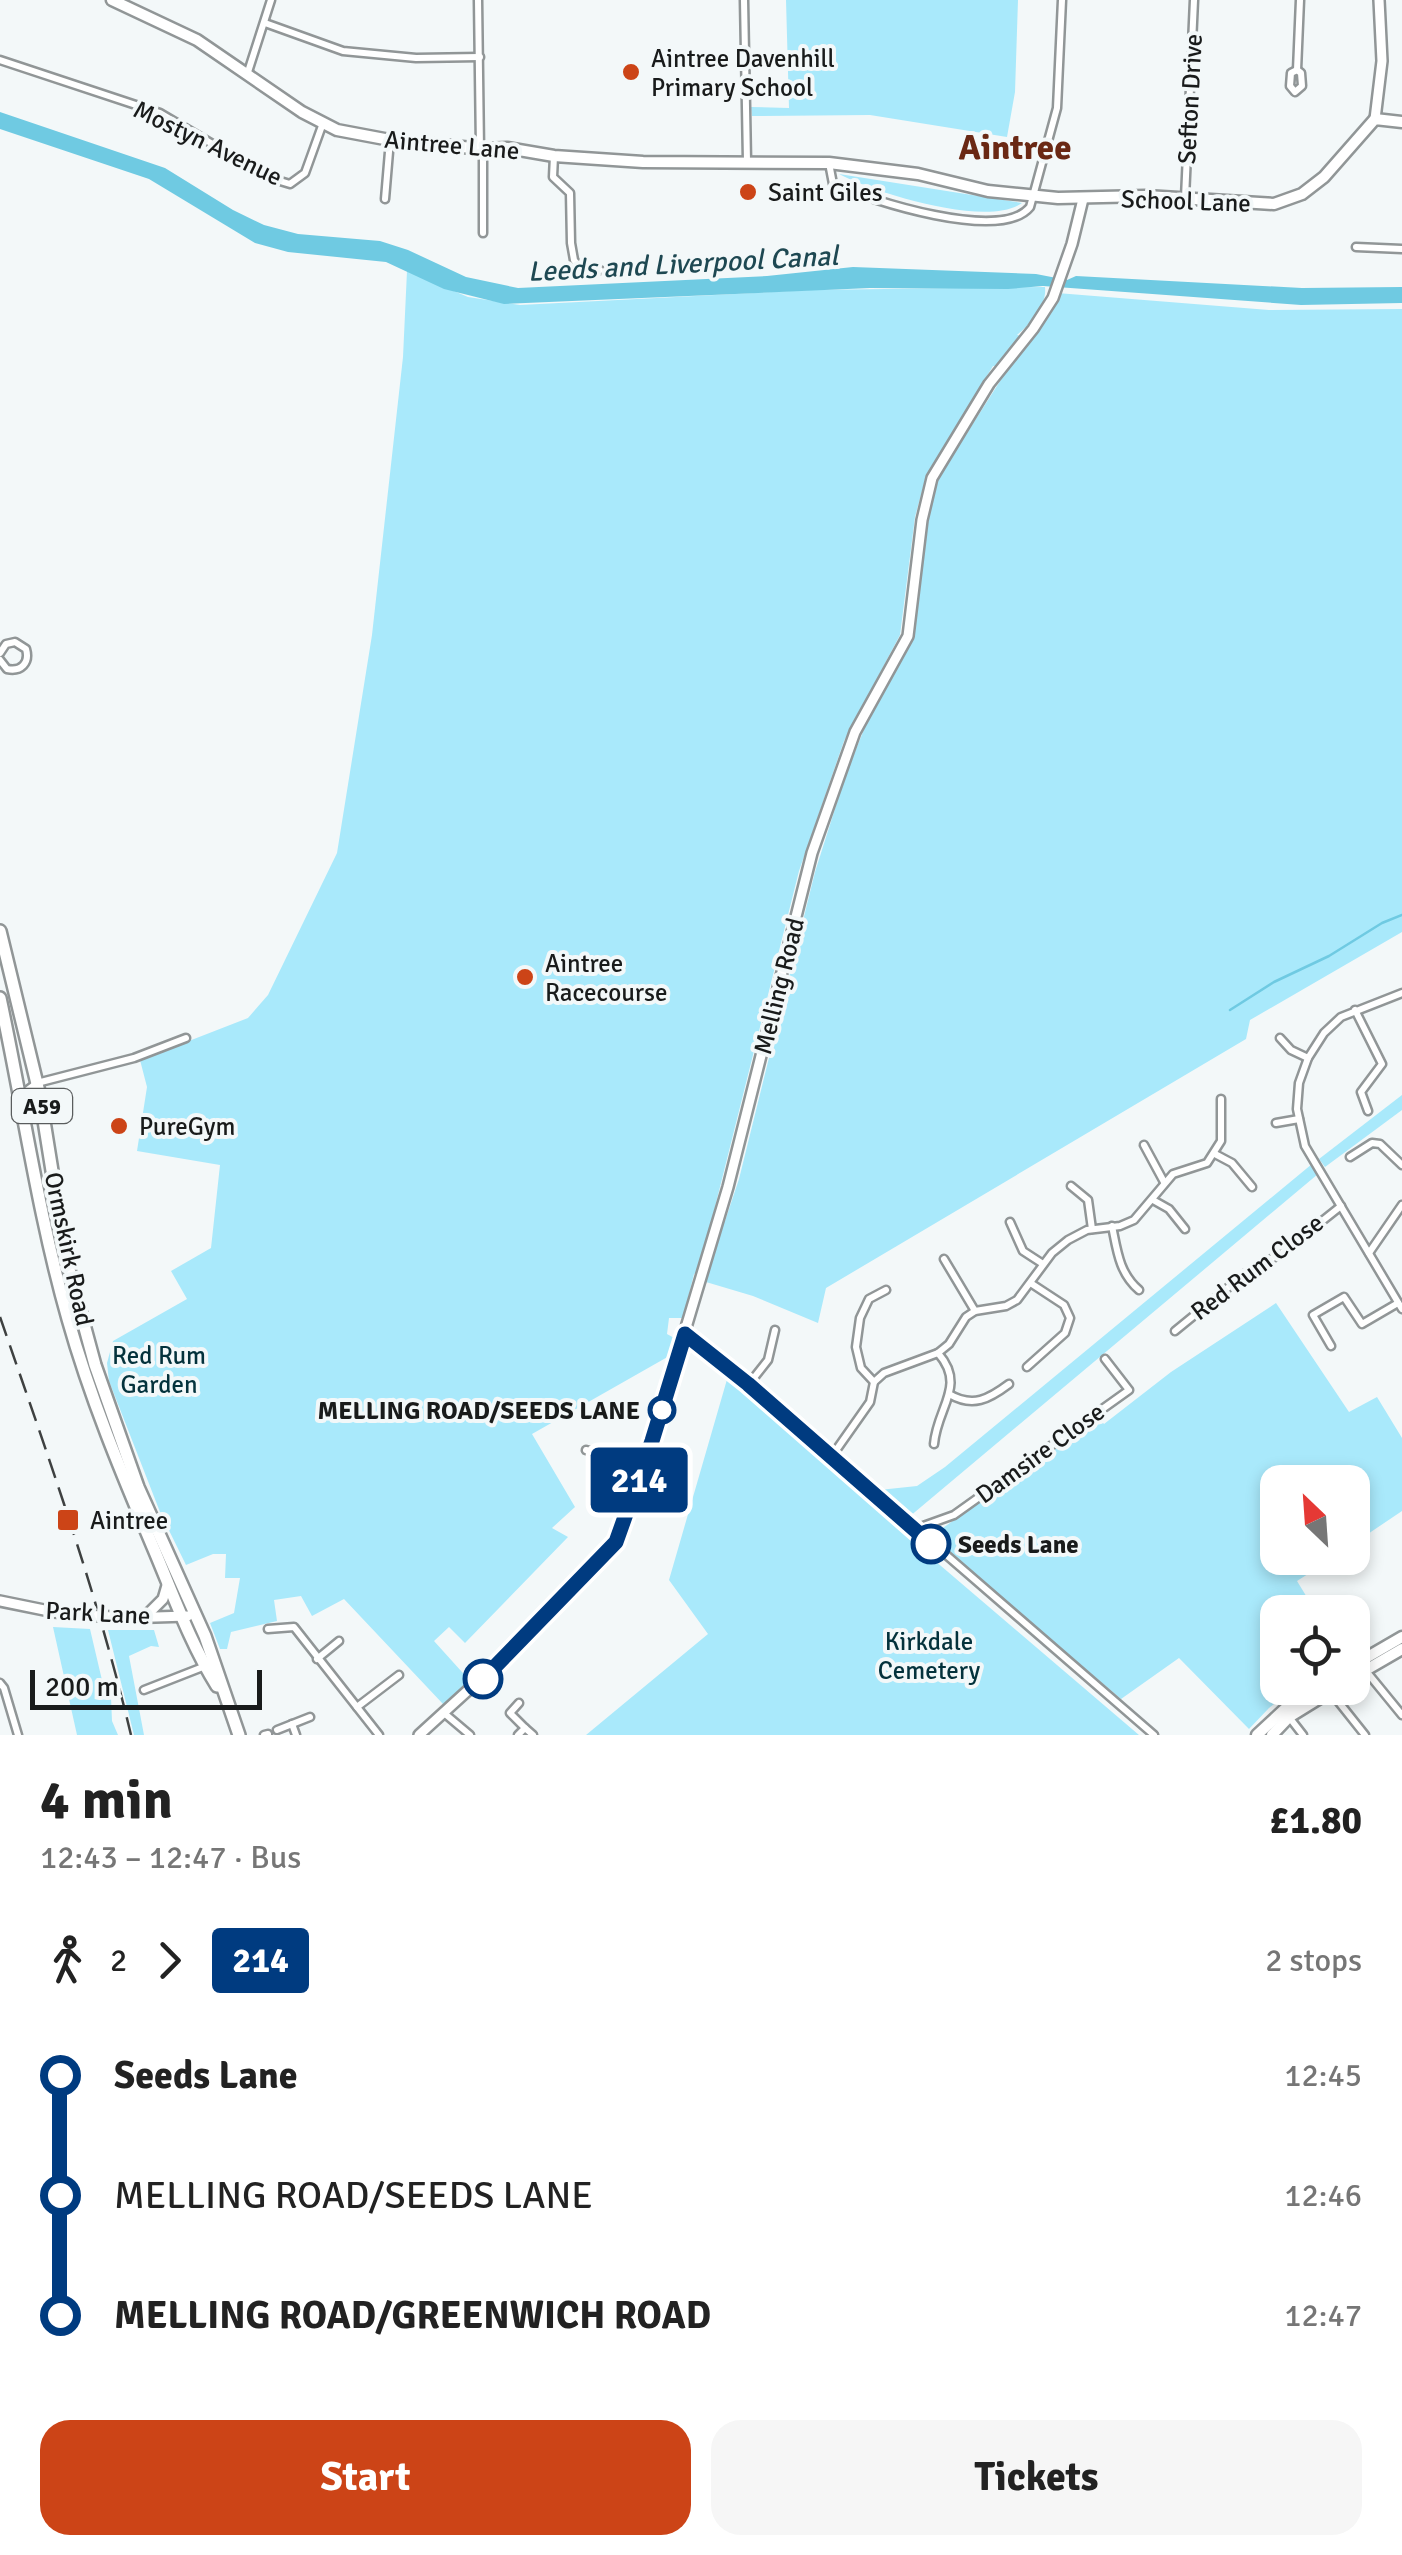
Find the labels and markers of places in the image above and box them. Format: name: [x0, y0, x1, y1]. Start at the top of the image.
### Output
place label: Aintree Davenhill Primary School: [651, 43, 835, 103]
marker: Aintree Davenhill Primary School: [620, 61, 642, 83]
place label: Saint Giles: [768, 177, 883, 208]
marker: Saint Giles: [737, 181, 759, 203]
place label: Aintree Racecourse: [545, 948, 668, 1008]
marker: Aintree Racecourse: [514, 966, 536, 988]
place label: PureGym: [139, 1111, 235, 1142]
marker: PureGym: [108, 1115, 130, 1137]
place label: MELLING ROAD/SEEDS LANE: [317, 1395, 640, 1426]
marker: MELLING ROAD/SEEDS LANE: [649, 1397, 675, 1423]
place label: Aintree: [90, 1505, 168, 1536]
marker: Aintree: [55, 1507, 81, 1533]
marker: Seeds Lane: [912, 1525, 950, 1563]
place label: Seeds Lane: [958, 1529, 1079, 1560]
unlabelled marker: [464, 1660, 502, 1698]

